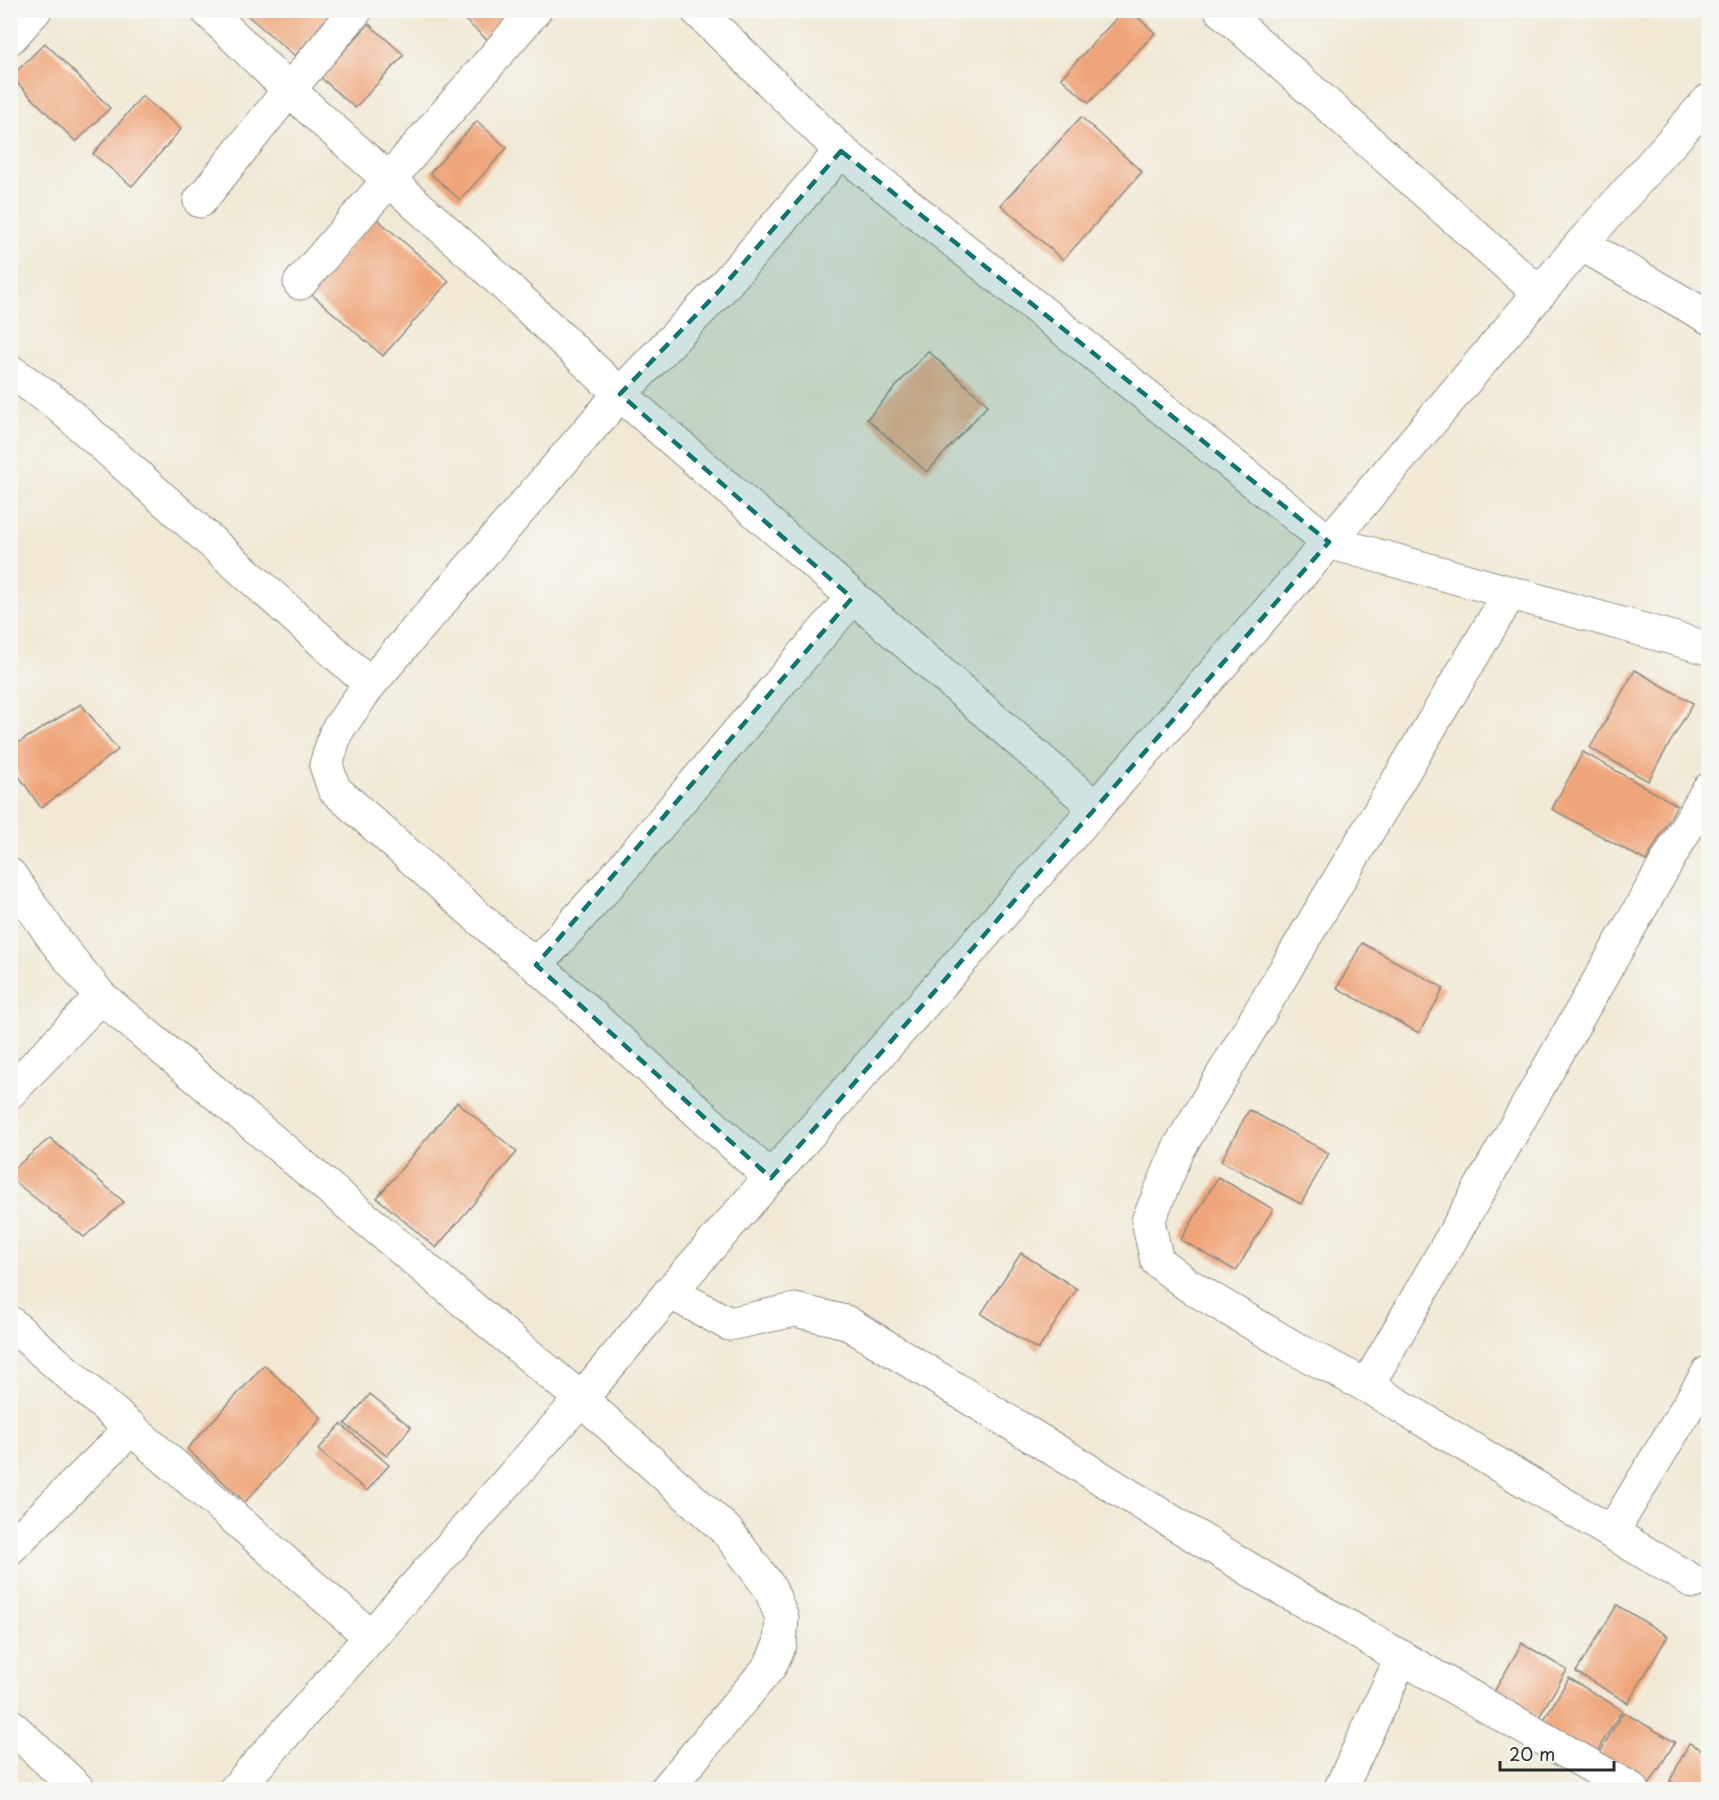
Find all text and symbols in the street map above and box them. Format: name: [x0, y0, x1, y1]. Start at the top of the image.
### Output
scale bar: [1500, 1734, 1614, 1772]
text: 20 m: [1509, 1740, 1555, 1767]

